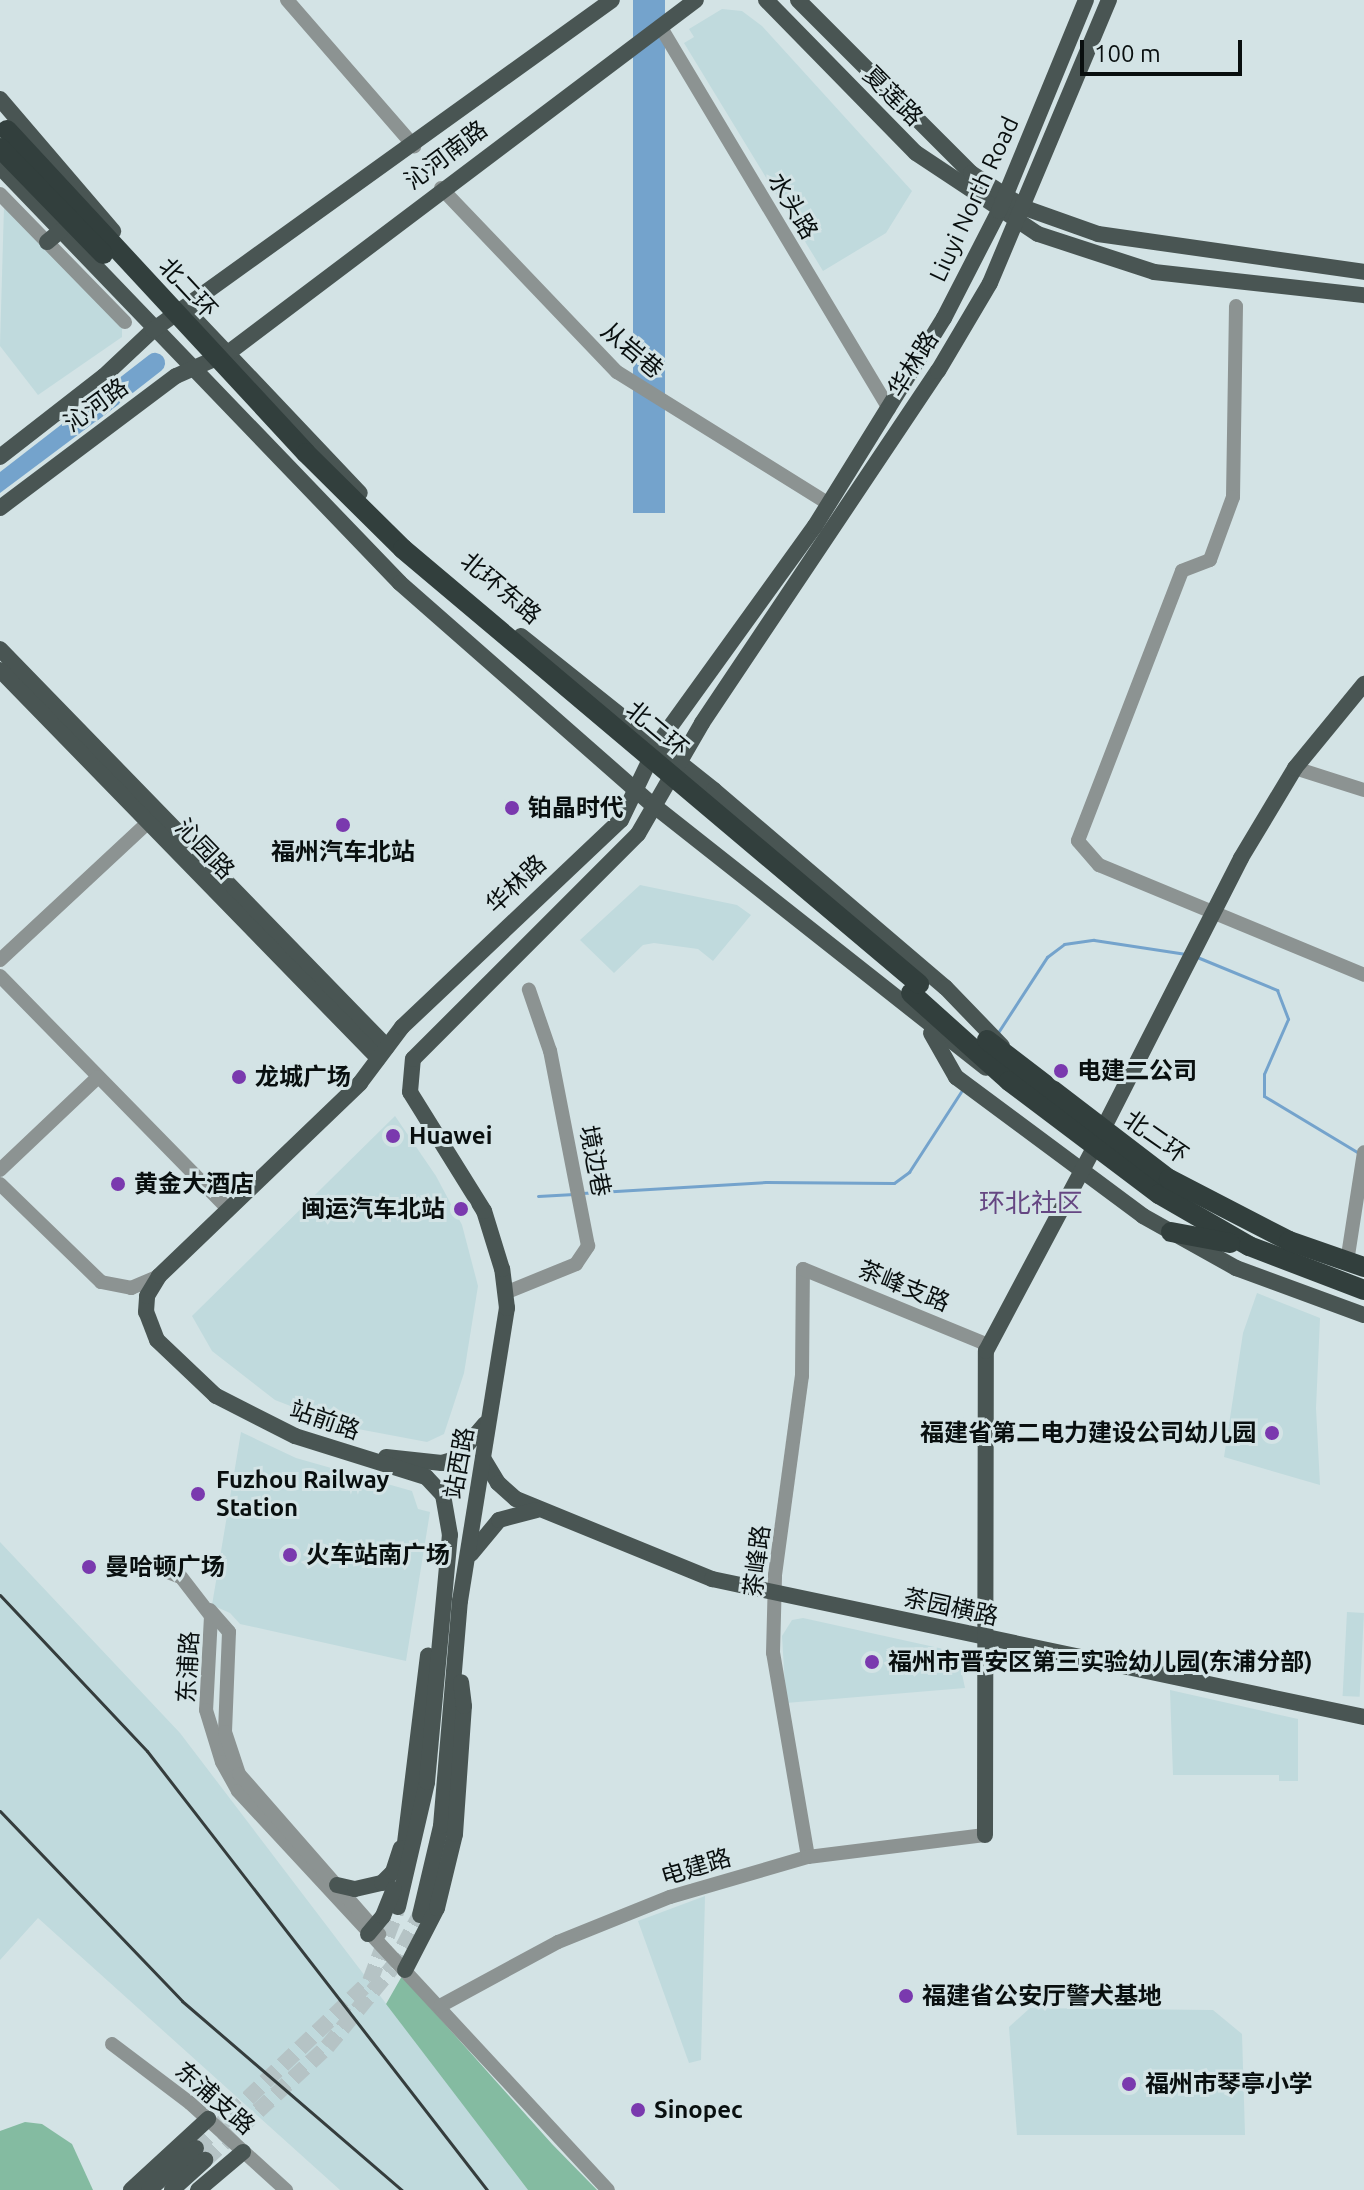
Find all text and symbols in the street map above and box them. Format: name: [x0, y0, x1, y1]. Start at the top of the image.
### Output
scale bar: [1084, 24, 1246, 74]
text: 100 m: [1094, 40, 1161, 67]
street label: 夏莲路: [857, 60, 929, 132]
street label: Liuyi North Road: [923, 112, 1025, 286]
street label: 沁河南路: [399, 115, 493, 195]
street label: 水头路: [762, 168, 824, 244]
street label: 北二环: [153, 252, 223, 324]
street label: 从岩巷: [595, 316, 669, 384]
street label: 华林路: [882, 326, 944, 402]
street label: 沁河路: [58, 372, 134, 438]
street label: 北环东路: [455, 546, 547, 630]
street label: 北二环: [620, 695, 694, 763]
place label: 铂晶时代: [528, 794, 624, 822]
marker: 铂晶时代: [503, 799, 521, 817]
street label: 沁园路: [170, 813, 240, 885]
marker: 福州汽车北站: [334, 816, 352, 834]
place label: 福州汽车北站: [271, 838, 415, 866]
street label: 华林路: [480, 849, 552, 919]
place label: 电建二公司: [1077, 1057, 1197, 1085]
marker: 电建二公司: [1052, 1062, 1070, 1080]
place label: 龙城广场: [255, 1063, 351, 1091]
marker: 龙城广场: [230, 1068, 248, 1086]
street label: 北二环: [1118, 1105, 1194, 1169]
place label: Huawei: [409, 1122, 492, 1150]
street label: 境边巷: [574, 1123, 616, 1199]
marker: Huawei: [384, 1127, 402, 1145]
place label: 黄金大酒店: [134, 1170, 254, 1198]
marker: 黄金大酒店: [109, 1175, 127, 1193]
district label: 环北社区: [979, 1187, 1083, 1219]
place label: 闽运汽车北站: [301, 1195, 445, 1223]
marker: 闽运汽车北站: [452, 1200, 470, 1218]
street label: 茶峰支路: [854, 1255, 954, 1317]
street label: 站前路: [286, 1395, 364, 1445]
place label: 福建省第二电力建设公司幼儿园: [920, 1419, 1256, 1447]
marker: 福建省第二电力建设公司幼儿园: [1263, 1424, 1281, 1442]
street label: 站西路: [439, 1425, 479, 1501]
place label: Fuzhou Railway Station: [216, 1466, 389, 1522]
marker: Fuzhou Railway Station: [187, 1483, 209, 1505]
street label: 茶峰路: [738, 1524, 776, 1598]
place label: 火车站南广场: [306, 1541, 450, 1569]
marker: 火车站南广场: [281, 1546, 299, 1564]
place label: 曼哈顿广场: [105, 1553, 225, 1581]
marker: 曼哈顿广场: [80, 1558, 98, 1576]
street label: 茶园横路: [901, 1583, 1001, 1631]
street label: 东浦路: [172, 1630, 204, 1704]
place label: 福州市晋安区第三实验幼儿园(东浦分部): [888, 1648, 1313, 1676]
marker: 福州市晋安区第三实验幼儿园(东浦分部): [863, 1653, 881, 1671]
street label: 电建路: [657, 1843, 735, 1891]
place label: 福建省公安厅警犬基地: [922, 1982, 1162, 2010]
marker: 福建省公安厅警犬基地: [897, 1987, 915, 2005]
street label: 东浦支路: [169, 2056, 261, 2140]
place label: 福州市琴亭小学: [1145, 2070, 1313, 2098]
marker: 福州市琴亭小学: [1120, 2075, 1138, 2093]
place label: Sinopec: [654, 2096, 743, 2124]
marker: Sinopec: [629, 2101, 647, 2119]

